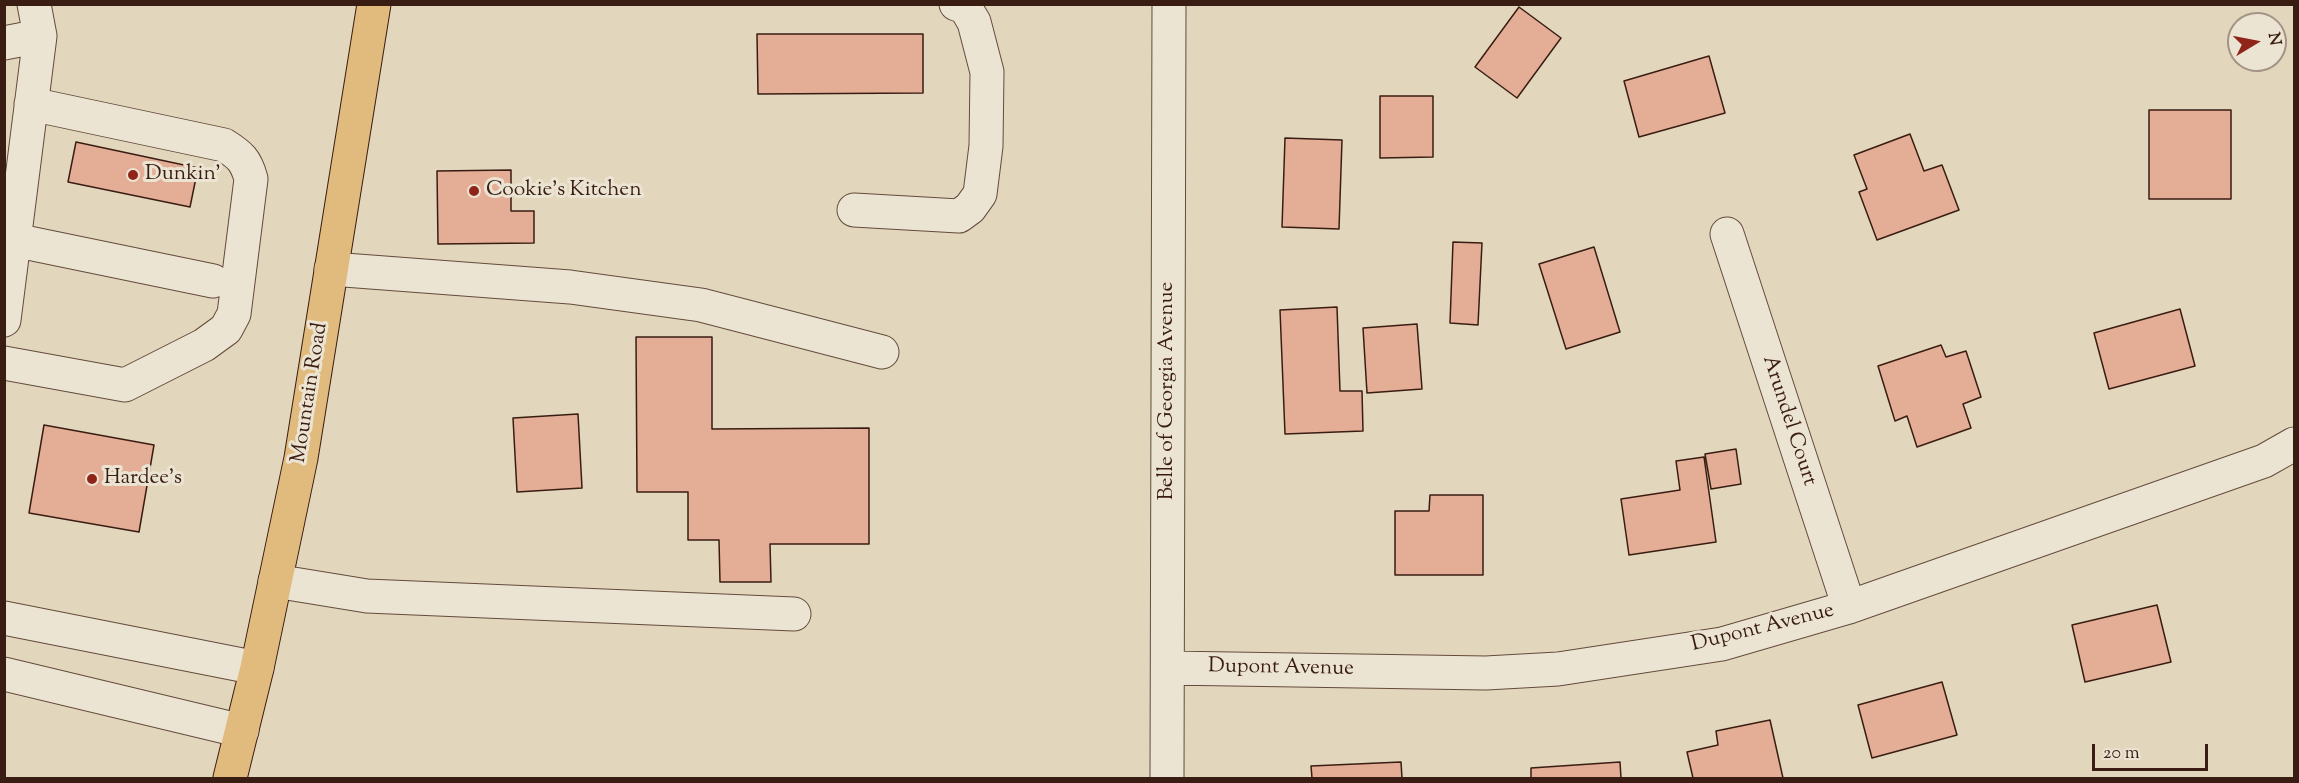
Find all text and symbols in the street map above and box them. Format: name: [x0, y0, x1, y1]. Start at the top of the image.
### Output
north arrow: [2227, 12, 2287, 72]
text: N: [2261, 31, 2286, 47]
place label: Dunkin': [145, 162, 221, 188]
marker: Dunkin': [126, 168, 140, 182]
place label: Cookie's Kitchen: [486, 178, 642, 204]
marker: Cookie's Kitchen: [467, 184, 481, 198]
street label: Belle of Georgia Avenue: [1155, 282, 1181, 500]
street label: Mountain Road: [287, 321, 335, 465]
street label: Arundel Court: [1755, 353, 1821, 489]
place label: Hardee's: [104, 466, 182, 492]
marker: Hardee's: [85, 472, 99, 486]
street label: Dupont Avenue: [1689, 599, 1837, 659]
street label: Dupont Avenue: [1208, 655, 1354, 683]
scale bar: [2095, 732, 2210, 770]
text: 20 m: [2103, 741, 2140, 767]

